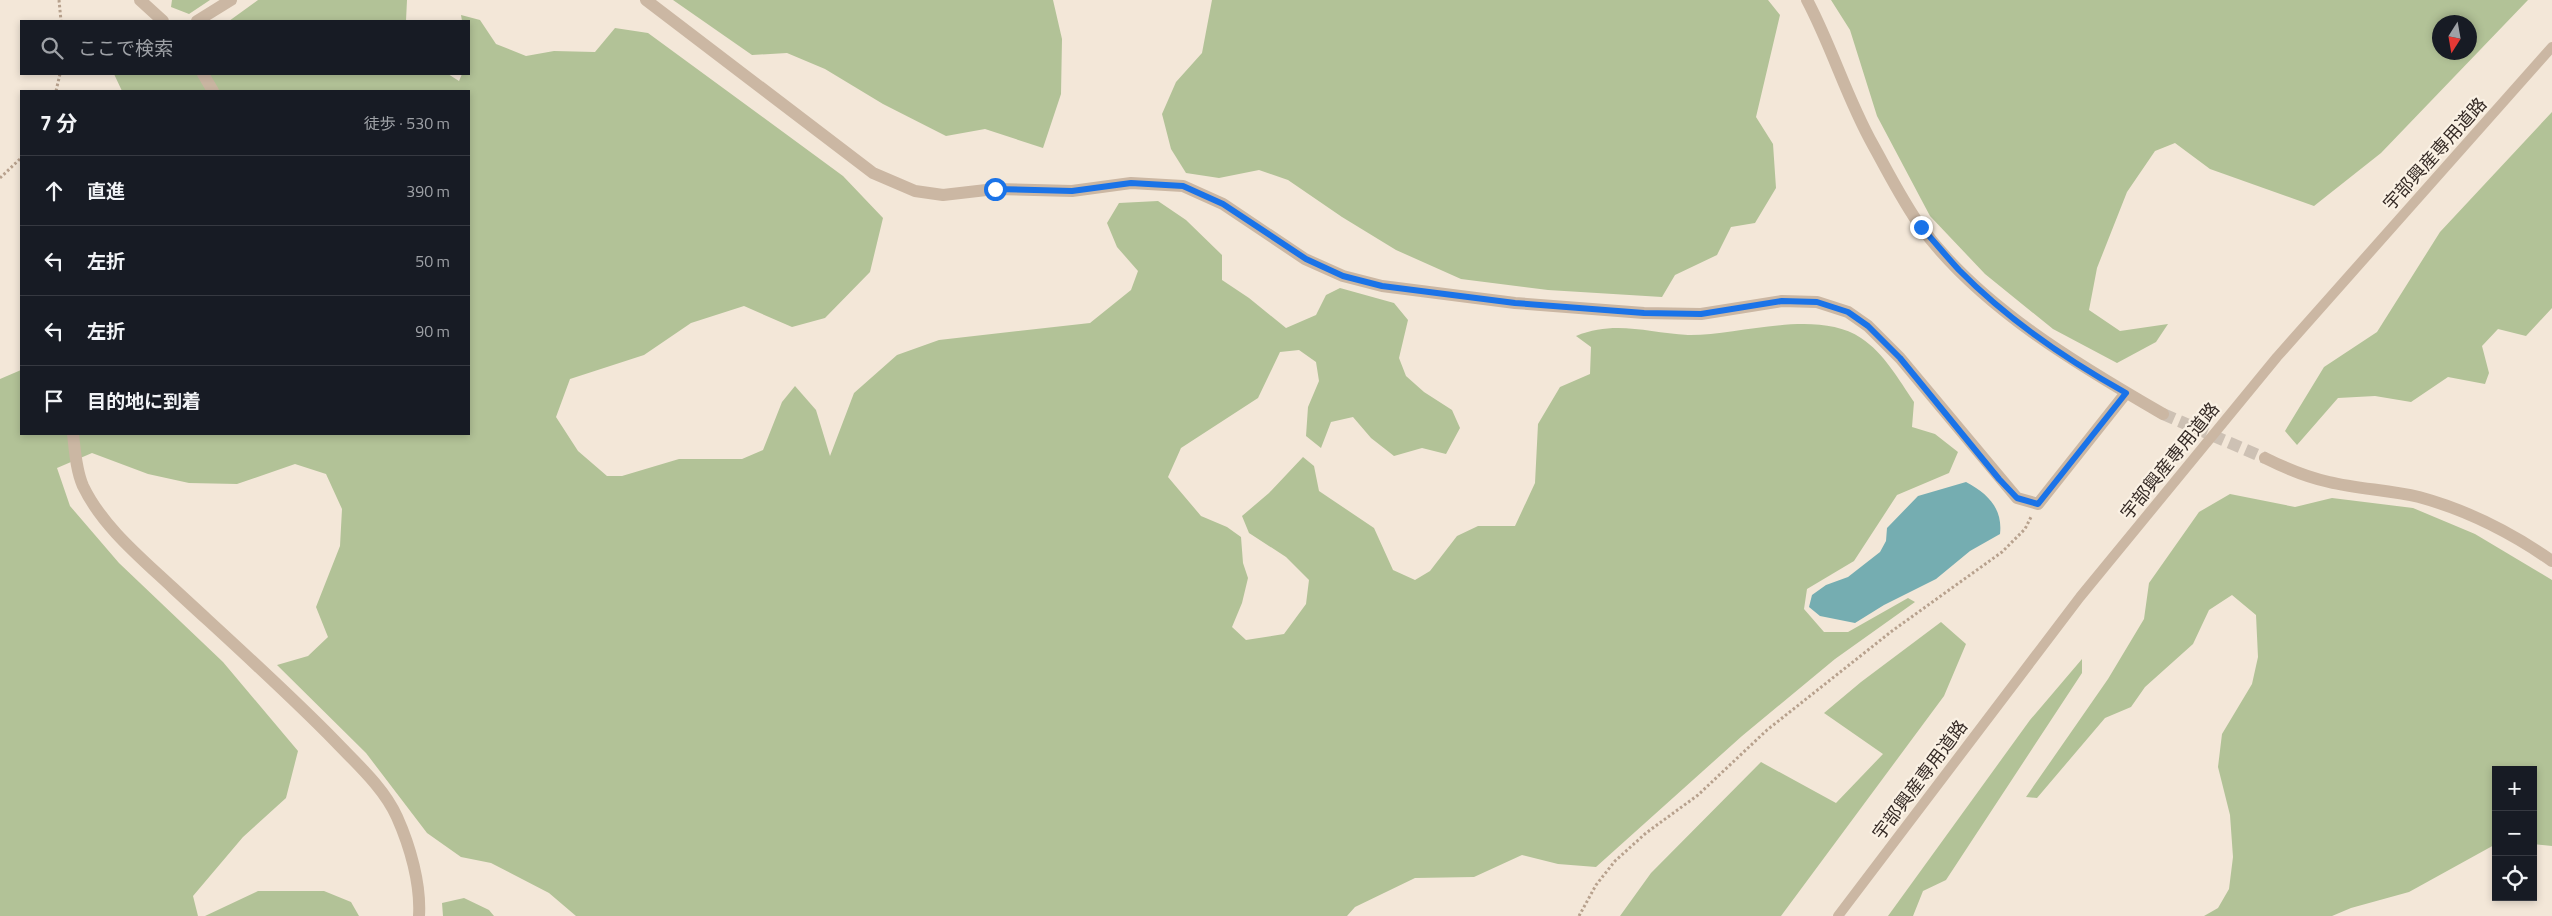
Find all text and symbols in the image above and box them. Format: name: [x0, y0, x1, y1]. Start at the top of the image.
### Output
north arrow: [2432, 15, 2477, 60]
search box: [20, 20, 470, 75]
text: ここで検索: [78, 33, 173, 62]
icon: search: [38, 34, 66, 62]
street label: 宇部興産専用道路: [2376, 91, 2493, 216]
text: 7 分: [40, 107, 77, 139]
text: 徒歩 · 530 m: [364, 111, 450, 135]
text: 直進: [87, 176, 125, 205]
icon: ahead: [40, 177, 68, 205]
route start: [984, 178, 1007, 201]
text: 390 m: [406, 179, 450, 203]
route end: [1910, 216, 1933, 239]
text: 左折: [87, 246, 125, 275]
icon: left: [40, 247, 68, 275]
text: 50 m: [415, 249, 450, 273]
text: 左折: [87, 316, 125, 345]
icon: left: [40, 317, 68, 345]
text: 90 m: [415, 319, 450, 343]
text: 目的地に到着: [87, 386, 201, 415]
icon: arrive: [40, 387, 68, 415]
street label: 宇部興産専用道路: [2114, 396, 2225, 525]
street label: 宇部興産専用道路: [1865, 714, 1974, 845]
map controls: [2492, 766, 2537, 901]
button: +: [2492, 766, 2537, 811]
button: −: [2492, 811, 2537, 856]
button: locate: [2492, 856, 2537, 901]

